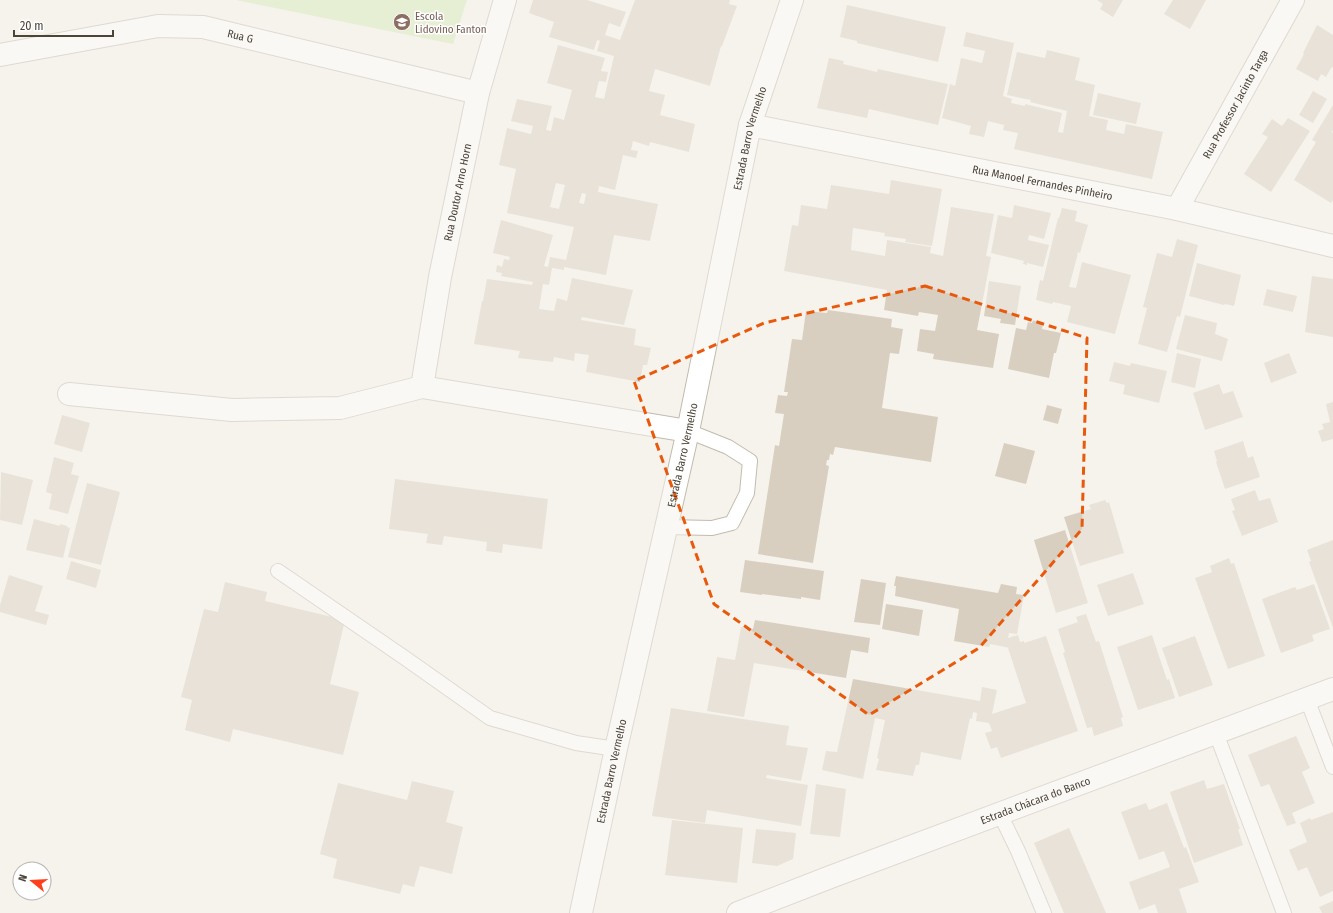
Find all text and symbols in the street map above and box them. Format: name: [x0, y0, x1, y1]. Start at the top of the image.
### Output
place label: Escola Lidovino Fanton: [415, 10, 486, 36]
scale bar: [14, 12, 113, 38]
school or university icon: Escola Lidovino Fanton: [392, 12, 412, 32]
text: 20 m: [20, 19, 44, 33]
street label: Rua G: [226, 27, 254, 45]
street label: Rua Professor Jacinto Targa: [1200, 47, 1271, 161]
street label: Estrada Barro Vermelho: [730, 85, 769, 191]
street label: Rua Doutor Arno Horn: [441, 142, 474, 242]
street label: Rua Manoel Fernandes Pinheiro: [971, 162, 1114, 203]
street label: Estrada Barro Vermelho: [664, 402, 700, 508]
street label: Estrada Barro Vermelho: [594, 718, 629, 825]
street label: Estrada Chácara do Banco: [979, 774, 1092, 827]
north arrow: [12, 861, 52, 901]
text: N: [16, 873, 30, 883]

